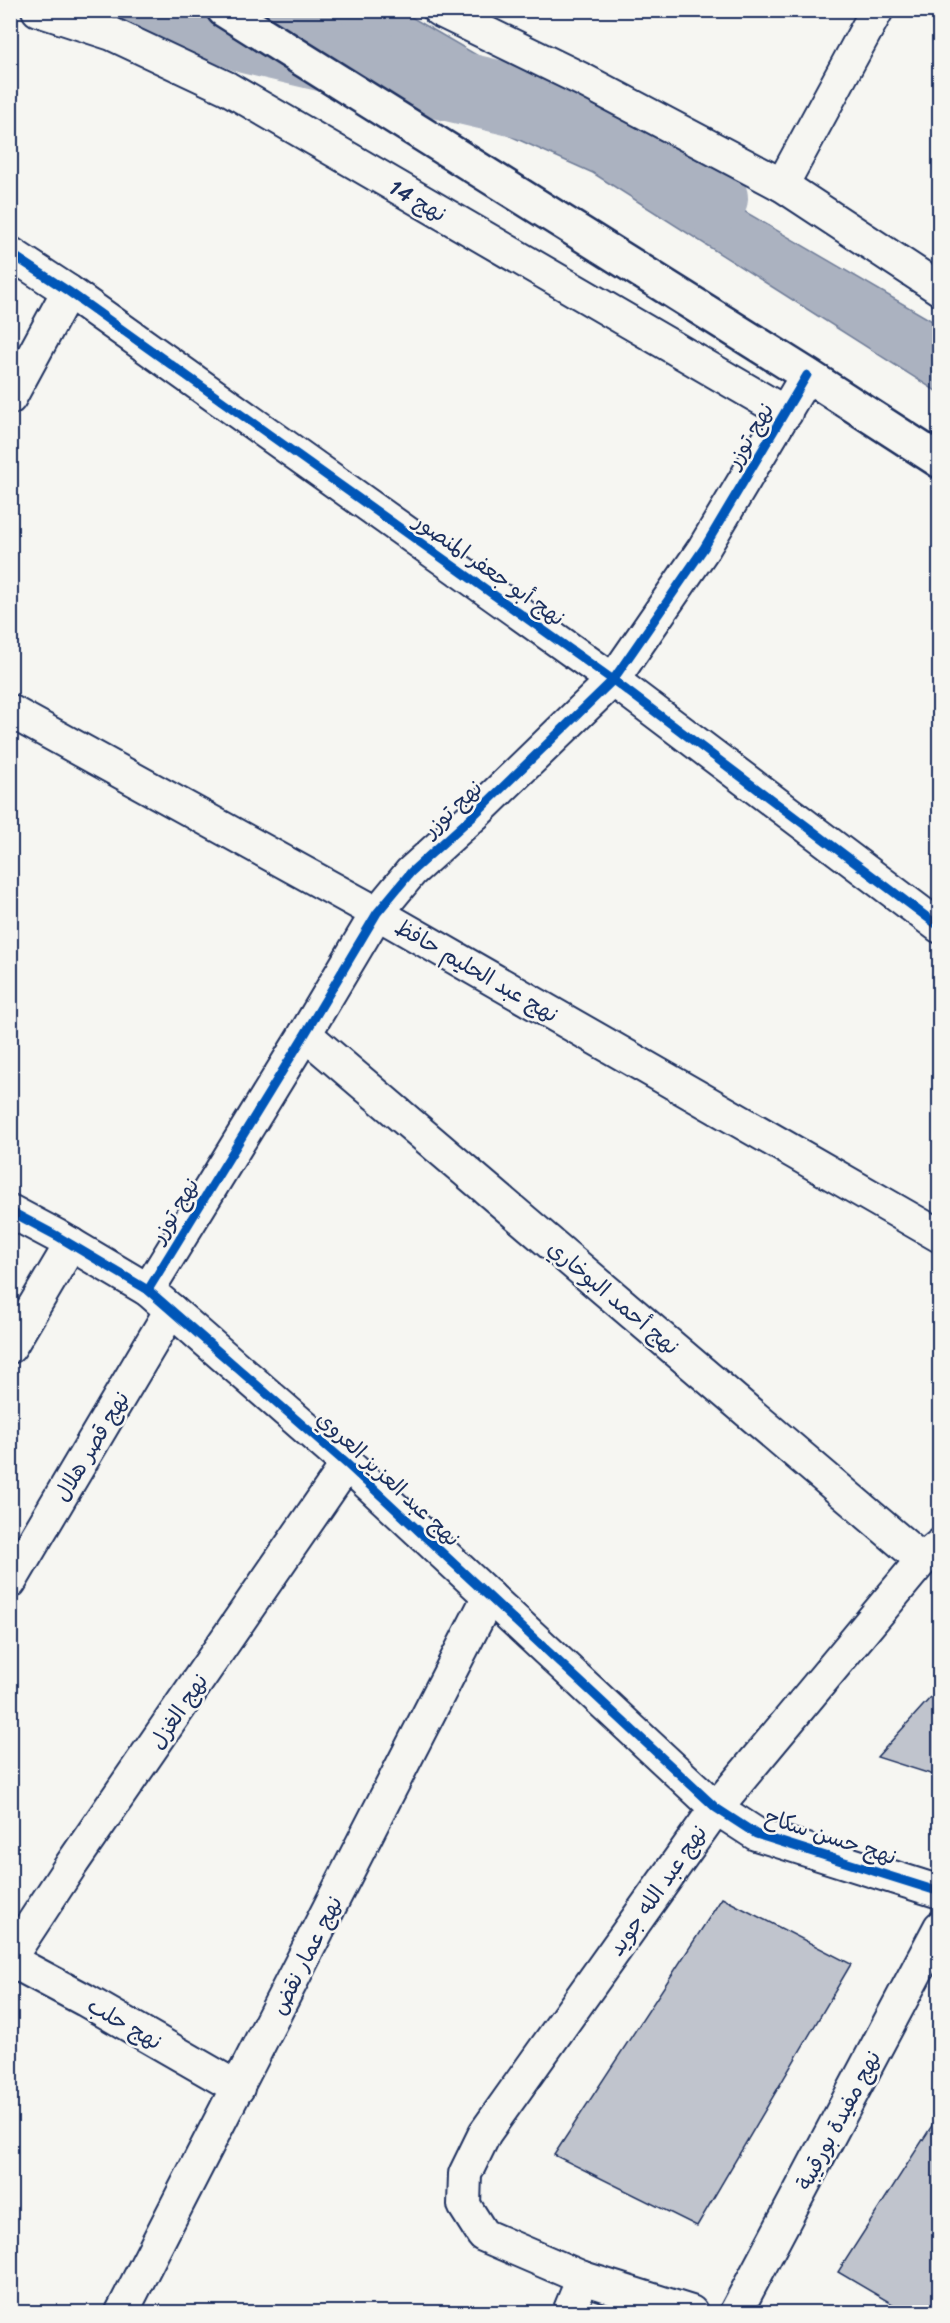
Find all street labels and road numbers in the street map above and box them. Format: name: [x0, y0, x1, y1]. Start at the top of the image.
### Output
street label: نهج 14: [381, 168, 454, 233]
street label: نهج توزر: [713, 395, 785, 478]
street label: نهج أبو جعفر المنصور: [404, 501, 574, 636]
street label: نهج توزر: [411, 770, 492, 848]
street label: نهج عبد الحليم حافظ: [387, 908, 566, 1033]
street label: نهج توزر: [138, 1170, 210, 1253]
street label: نهج أحمد البوخاري: [539, 1230, 689, 1365]
street label: نهج قصر هلال: [43, 1383, 140, 1509]
street label: نهج عبد العزيز العروي: [307, 1400, 470, 1556]
street label: نهج الغزل: [138, 1665, 218, 1758]
street label: نهج حسن سكاح: [760, 1797, 902, 1876]
street label: نهج عبد الله جويد: [597, 1816, 717, 1964]
street label: نهج عمار نقض: [260, 1889, 353, 2022]
street label: نهج حلب: [80, 1986, 170, 2061]
street label: نهج مفيدة بورقيبة: [785, 2043, 892, 2197]

